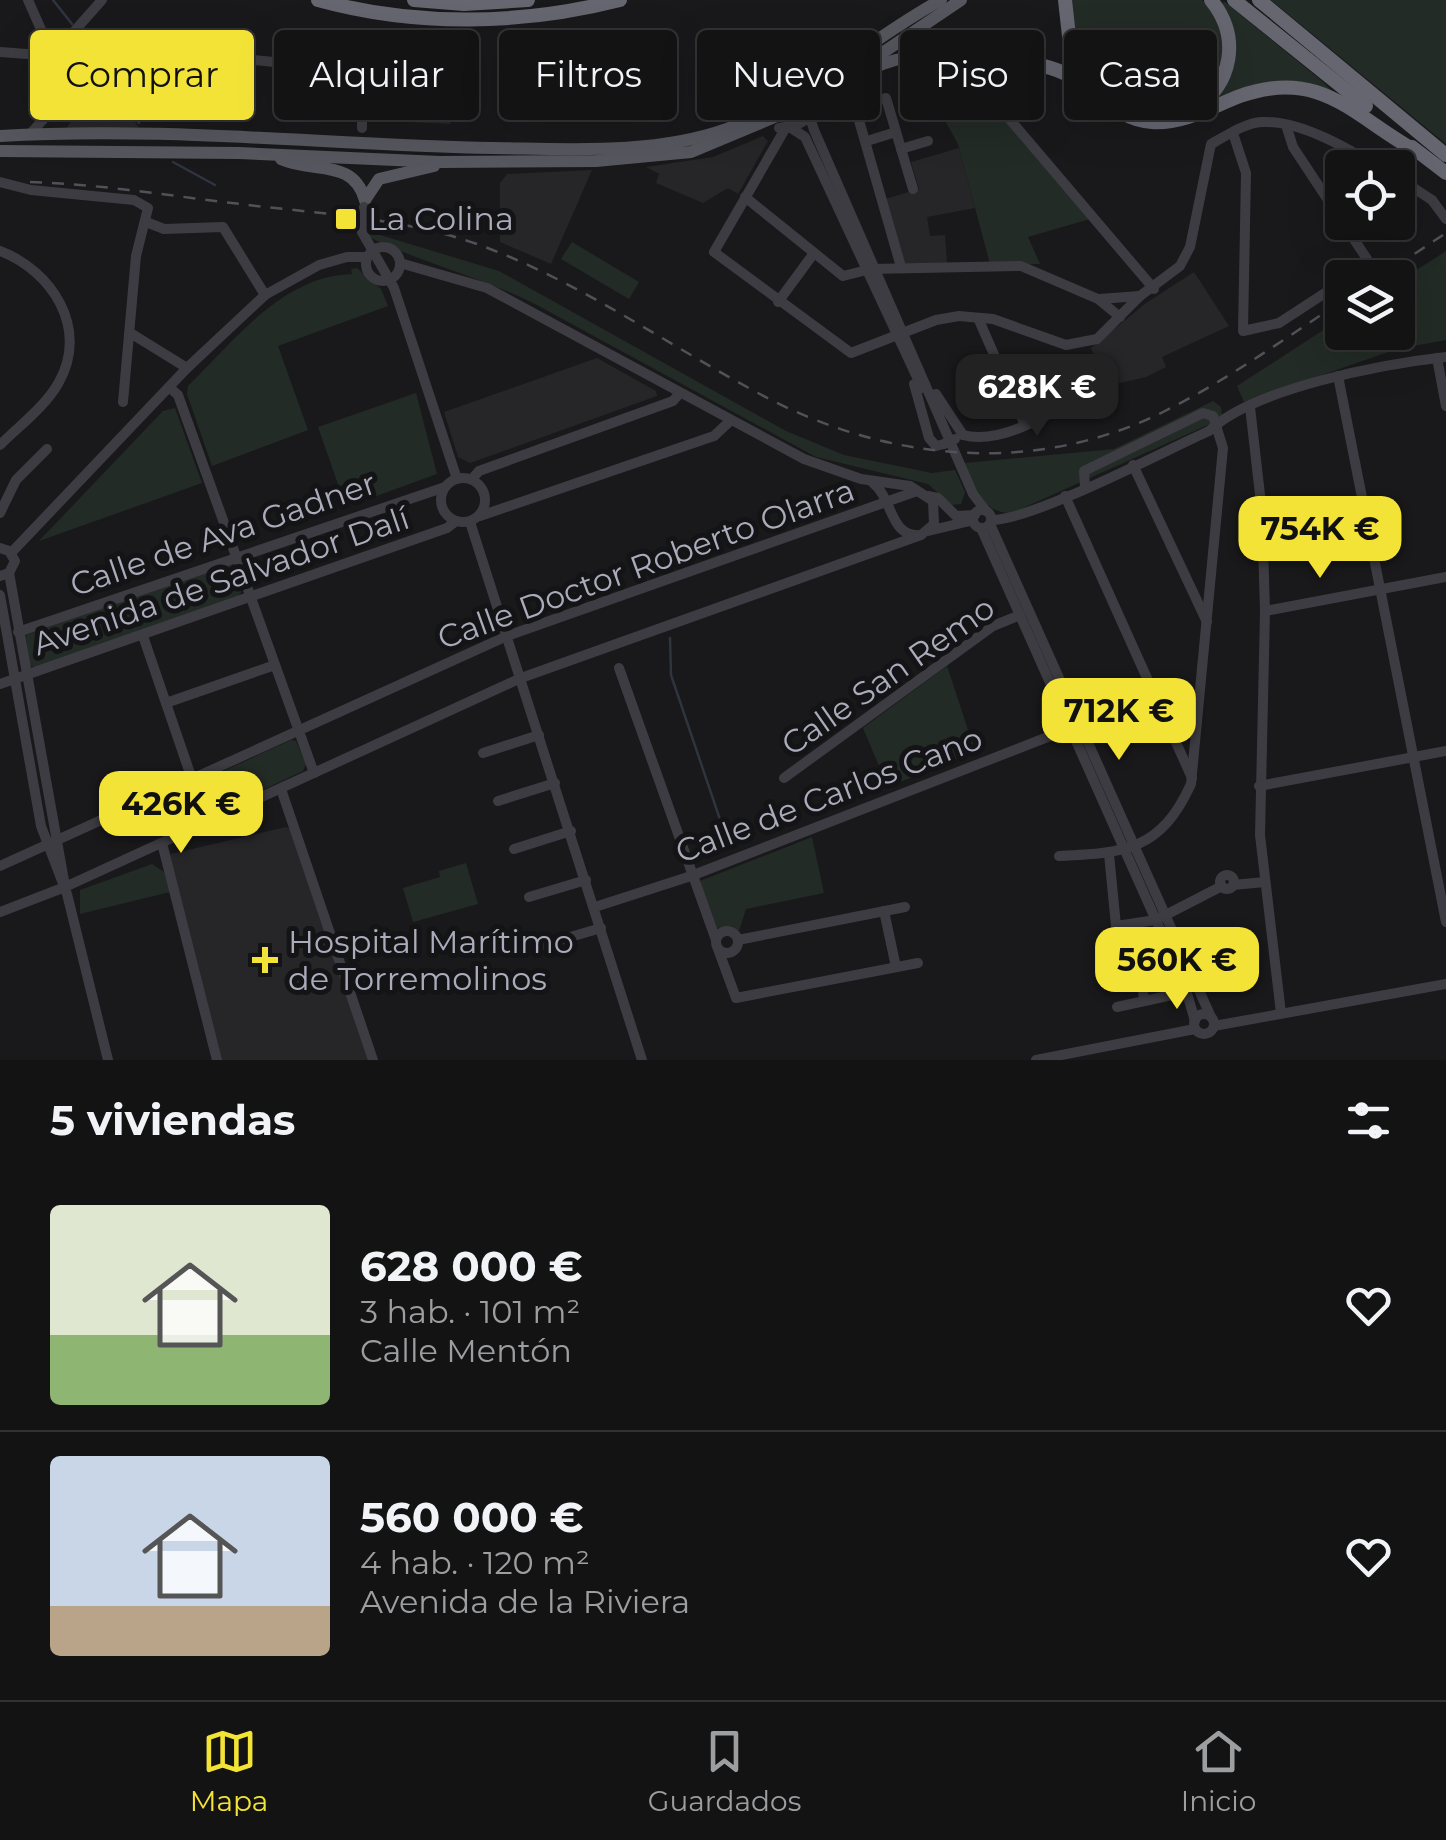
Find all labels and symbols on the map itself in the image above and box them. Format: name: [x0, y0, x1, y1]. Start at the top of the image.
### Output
place label: La Colina: [368, 199, 514, 238]
marker: La Colina: [333, 206, 359, 232]
pin: 628K €: [956, 354, 1118, 439]
street label: Calle de Ava Gadner: [65, 463, 381, 604]
street label: Calle Doctor Roberto Olarra: [432, 470, 859, 657]
pin: 754K €: [1239, 496, 1401, 581]
street label: Avenida de Salvador Dalí: [28, 497, 415, 663]
street label: Calle San Remo: [774, 588, 1002, 764]
pin: 712K €: [1038, 678, 1200, 763]
street label: Calle de Carlos Cano: [670, 718, 988, 871]
pin: 426K €: [100, 771, 262, 856]
place label: Hospital Marítimo de Torremolinos: [288, 922, 574, 998]
pin: 560K €: [1096, 927, 1258, 1012]
marker: Hospital Marítimo de Torremolinos: [252, 947, 278, 973]

